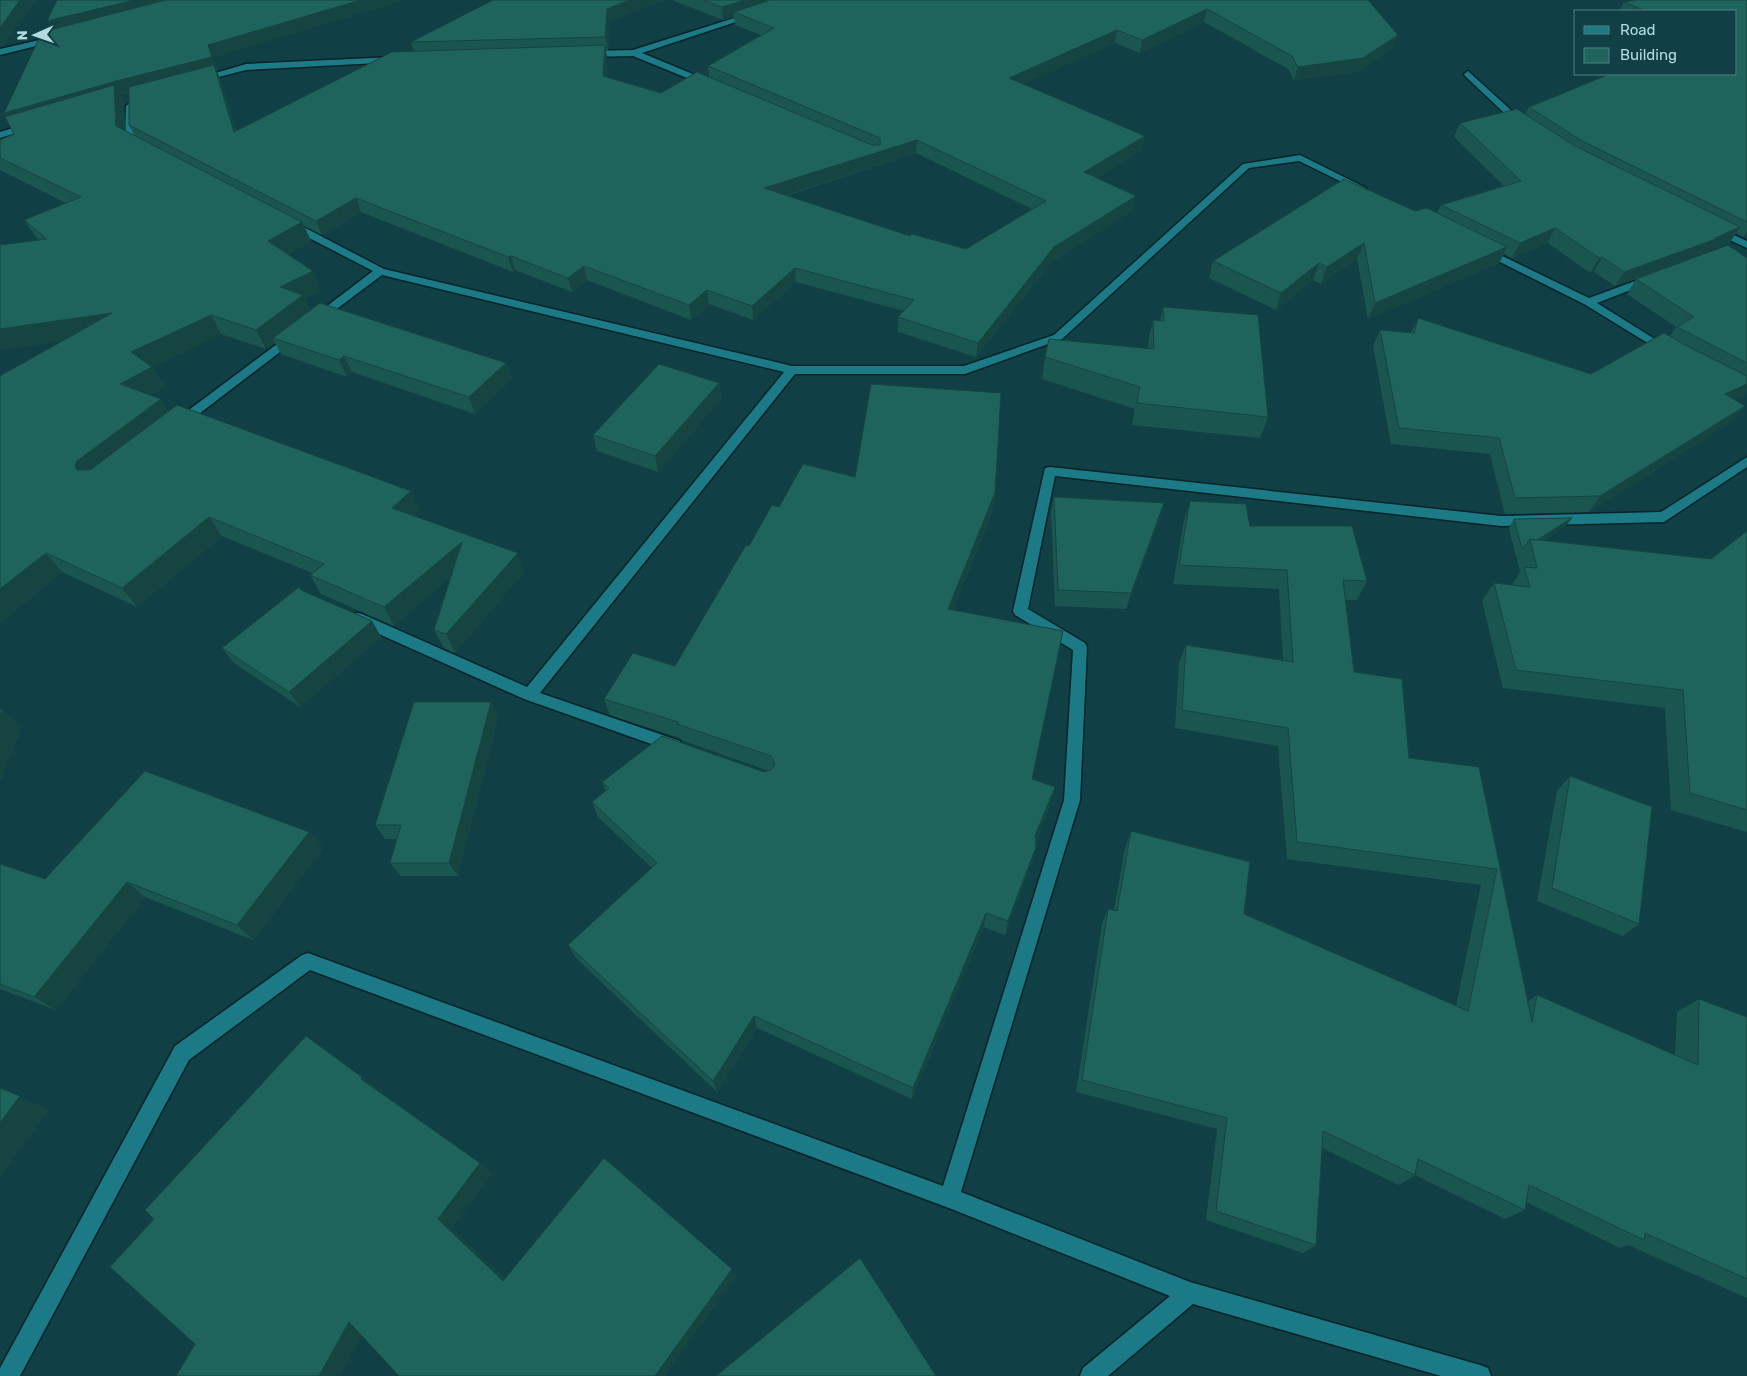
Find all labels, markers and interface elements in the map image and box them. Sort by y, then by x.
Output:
north arrow [10,10,60,60]
legend [1574,10,1737,75]
text: Road [1620,21,1656,39]
text: N [14,30,31,41]
text: Building [1620,46,1677,64]

